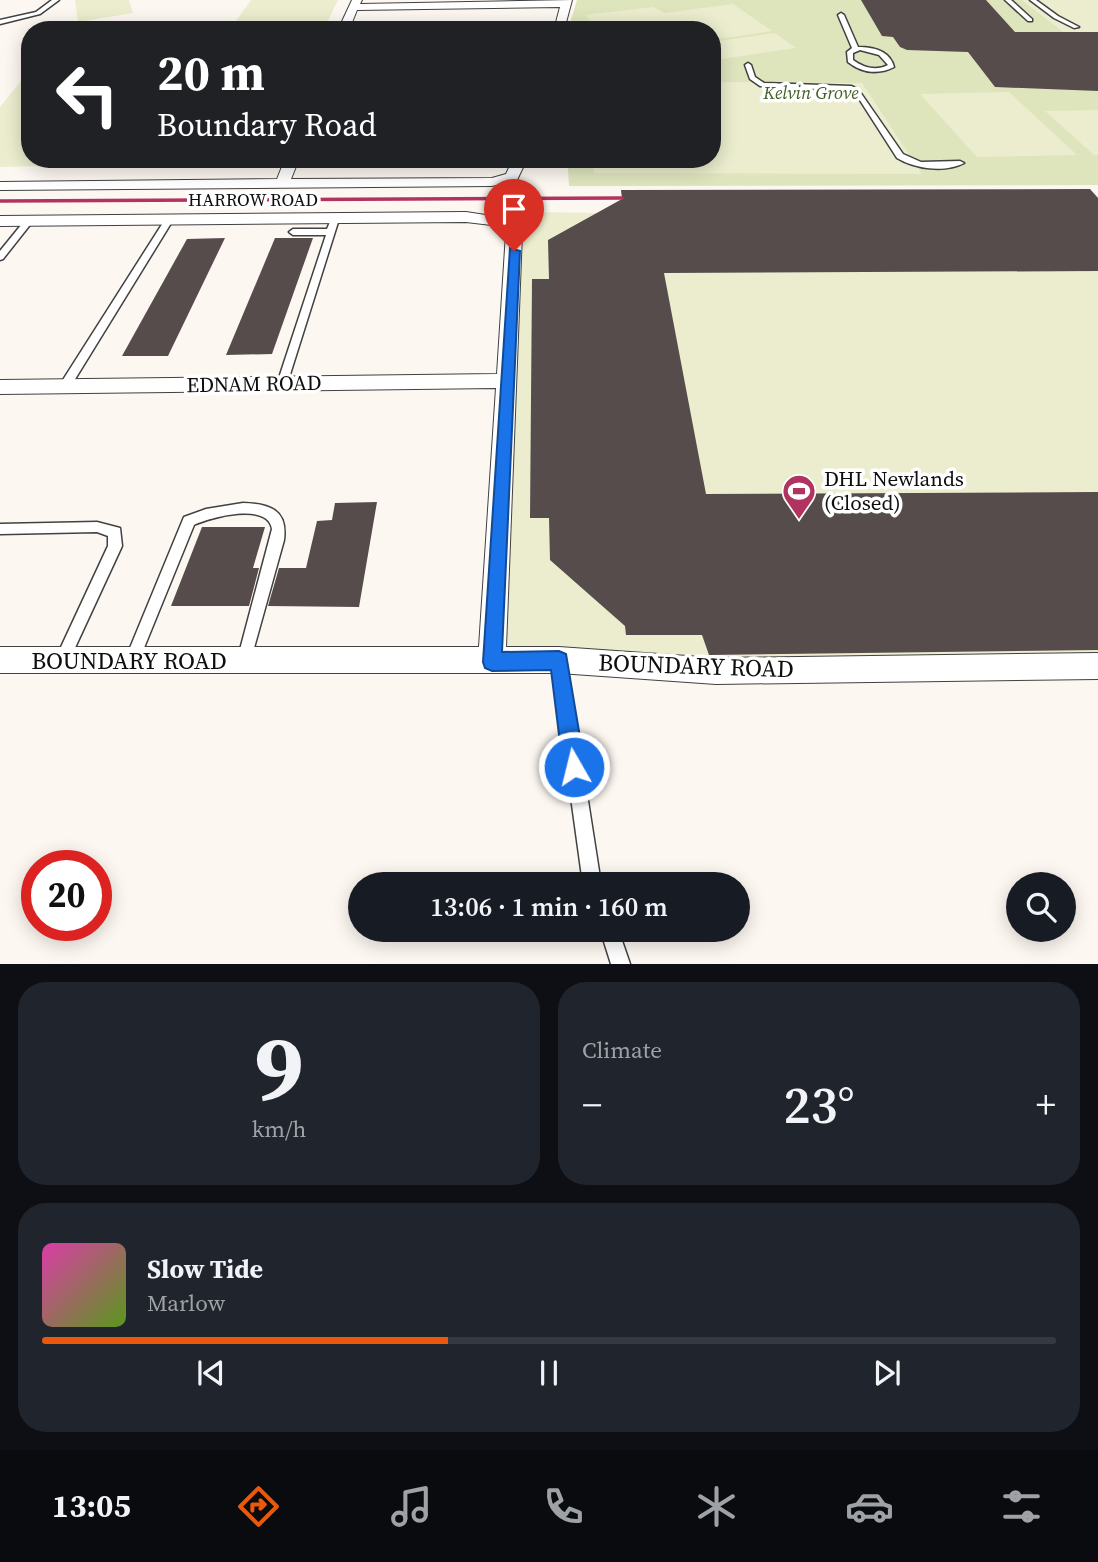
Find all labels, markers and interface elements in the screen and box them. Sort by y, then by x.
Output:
text: 20 m [157,39,265,106]
icon: left [42,49,133,140]
park label: Kelvin Grove [762,80,859,105]
text: Boundary Road [157,103,377,147]
pin [484,179,544,251]
street label: HARROW ROAD [188,187,318,212]
icon: arrive [495,190,533,228]
street label: EDNAM ROAD [186,368,322,399]
place label: DHL Newlands (Closed) [824,464,964,517]
sports icon: DHL Newlands (Closed) [780,472,818,521]
street label: BOUNDARY ROAD [31,644,227,677]
street label: BOUNDARY ROAD [598,646,794,685]
position arrow [537,730,611,804]
speed limit sign: 20 [21,850,112,941]
map controls [1006,872,1076,942]
button: search [1006,872,1076,942]
text: 13:06 · 1 min · 160 m [430,889,668,925]
text: 9 [254,1005,304,1129]
text: Climate [582,1034,662,1066]
text: 23° [783,1069,855,1140]
text: − [582,1079,602,1131]
text: + [1036,1079,1056,1131]
text: km/h [252,1113,306,1145]
text: Slow Tide [147,1251,263,1287]
text: Marlow [147,1287,225,1319]
icon: previous [192,1354,230,1392]
icon: pause [530,1354,568,1392]
icon: next [868,1354,906,1392]
icon: directions [234,1482,283,1531]
icon: music [387,1482,436,1531]
icon: phone [539,1482,588,1531]
icon: climate [692,1482,741,1531]
icon: car [845,1482,894,1531]
icon: filters [997,1482,1046,1531]
text: 13:05 [52,1484,131,1528]

